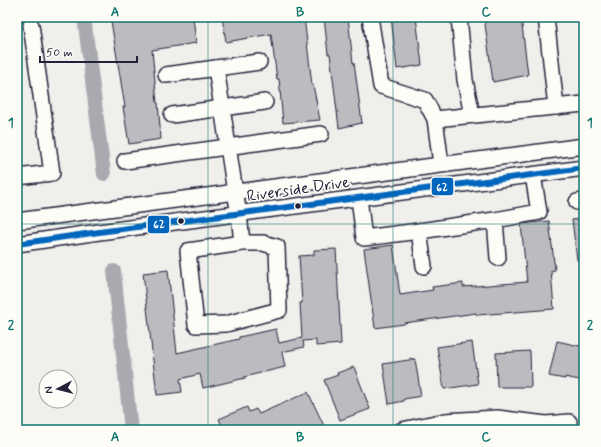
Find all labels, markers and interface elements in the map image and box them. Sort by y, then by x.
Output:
text: A [111,4,119,21]
text: B [296,4,305,21]
text: C [481,4,491,21]
scale bar [40,38,137,64]
text: 50 m [46,45,73,61]
text: 1 [8,115,14,132]
text: 1 [587,115,593,132]
street label: Riverside Drive [245,172,352,207]
line badge: 62 [431,177,454,196]
text: 62 [436,181,448,195]
unlabelled marker [293,201,303,211]
line badge: 62 [147,215,170,234]
unlabelled marker [176,216,186,226]
text: 62 [153,218,165,232]
text: 2 [8,317,15,334]
text: 2 [587,317,594,334]
north arrow [38,369,78,409]
text: N [42,386,56,395]
text: A [111,429,119,446]
text: B [296,429,305,446]
text: C [481,429,491,446]

